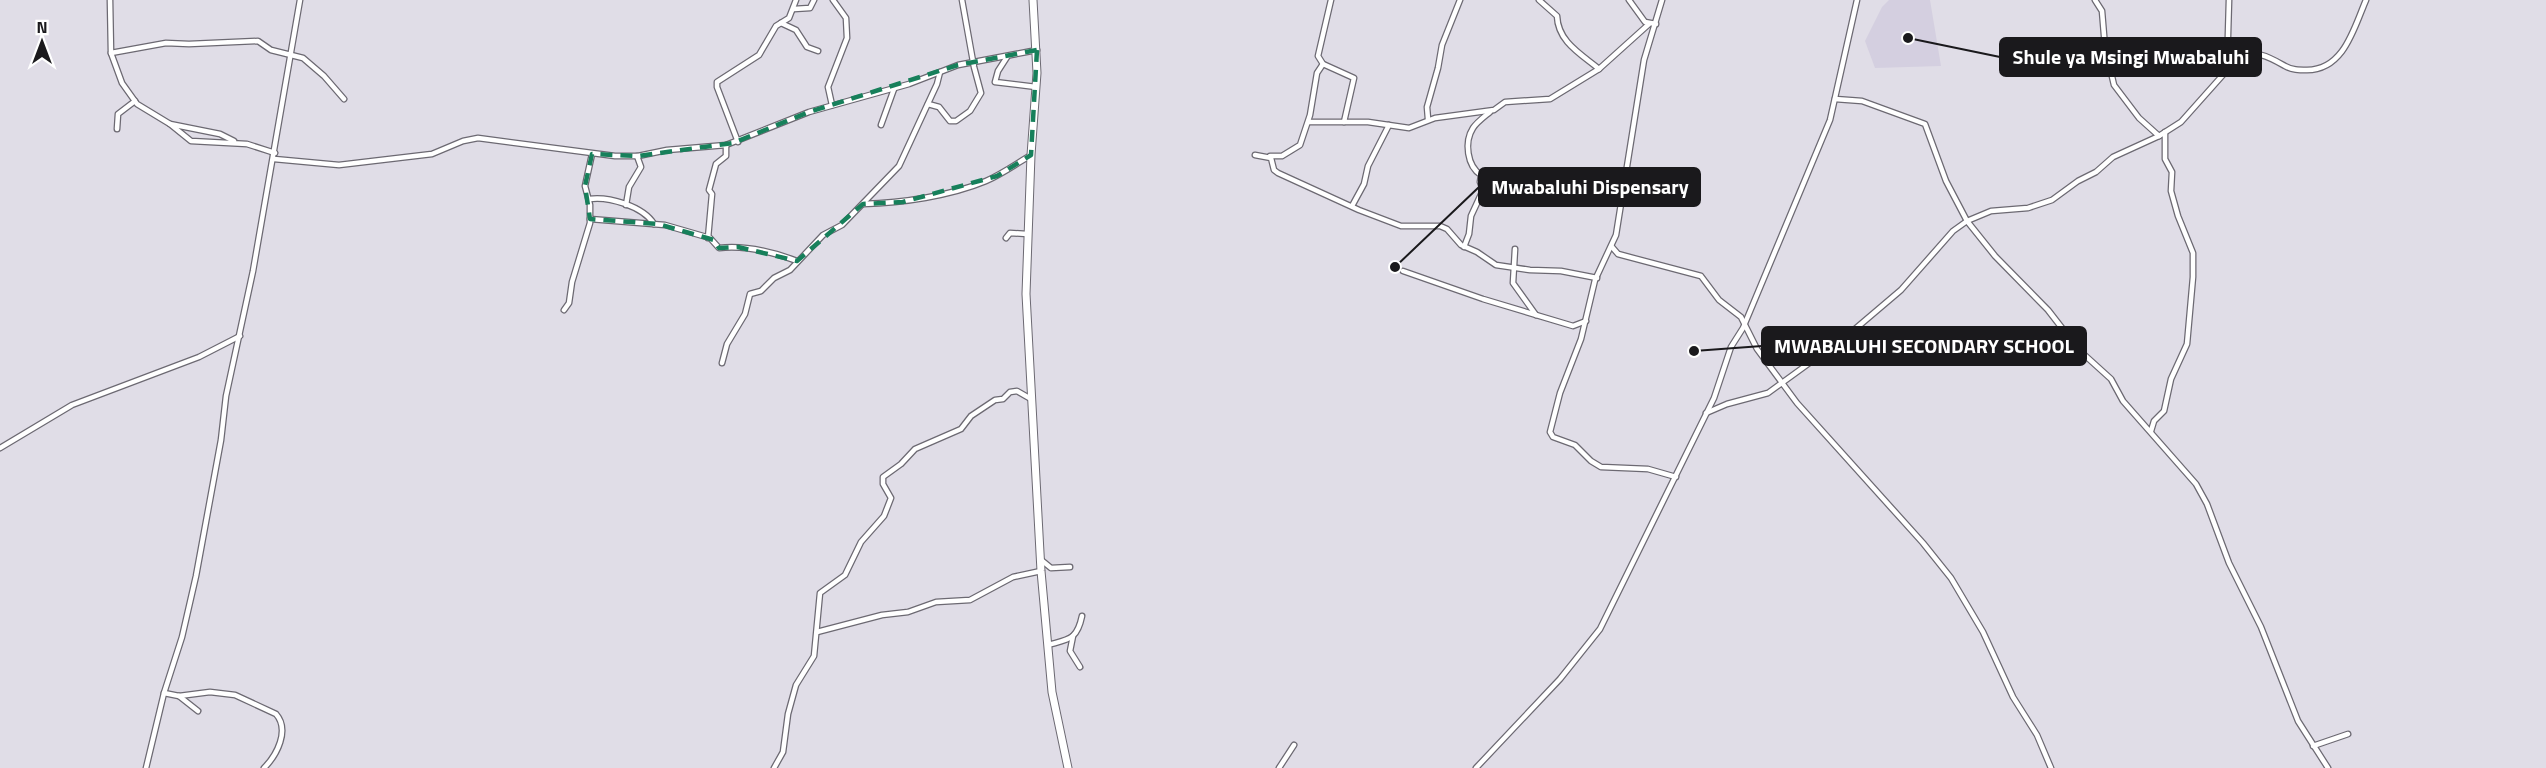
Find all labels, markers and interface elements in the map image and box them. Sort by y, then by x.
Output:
north arrow [12,12,72,72]
text: N [36,15,48,39]
callout: Shule ya Msingi Mwabaluhi [2000,38,2261,76]
text: Shule ya Msingi Mwabaluhi [2013,41,2250,72]
callout: Mwabaluhi Dispensary [1479,168,1700,206]
text: Mwabaluhi Dispensary [1491,171,1689,202]
callout: MWABALUHI SECONDARY SCHOOL [1762,327,2086,365]
text: MWABALUHI SECONDARY SCHOOL [1774,330,2075,361]

